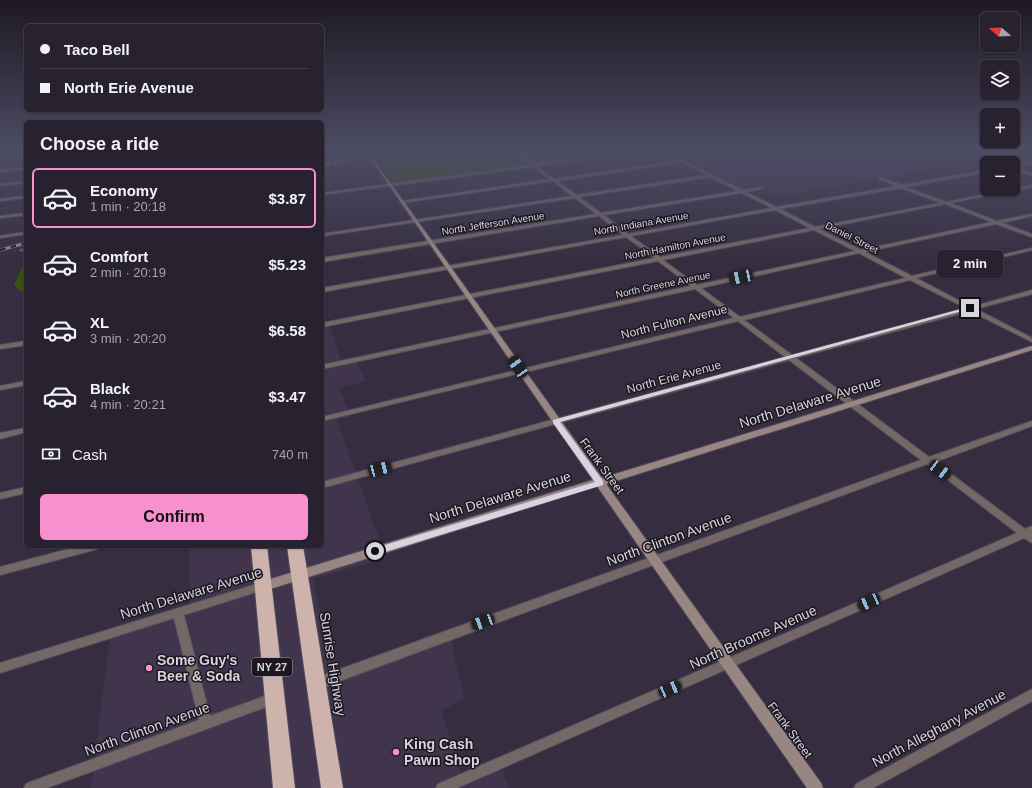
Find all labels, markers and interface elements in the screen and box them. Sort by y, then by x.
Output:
north arrow [980,12,1020,52]
map controls [980,12,1020,196]
text: Taco Bell [64,41,130,58]
button: layers [980,60,1020,100]
text: North Erie Avenue [64,79,194,96]
button: + [980,108,1020,148]
text: Choose a ride [40,134,159,154]
button: − [980,156,1020,196]
icon: car [42,180,78,216]
text: Economy [90,182,158,199]
text: $3.87 [268,190,306,207]
text: 1 min · 20:18 [90,199,166,214]
street label: North Jefferson Avenue [441,210,546,237]
street label: North Indiana Avenue [593,210,690,237]
street label: Daniel Street [824,219,880,256]
street label: North Hamilton Avenue [624,231,727,262]
icon: car [42,246,78,282]
text: Comfort [90,248,148,265]
callout: 2 min [937,250,1003,278]
text: $5.23 [268,256,306,273]
text: 2 min [953,256,987,271]
text: 2 min · 20:19 [90,265,166,280]
street label: North Greene Avenue [615,269,712,300]
car [728,269,754,285]
route end [961,299,979,317]
street label: North Fulton Avenue [619,302,729,342]
icon: car [42,312,78,348]
text: XL [90,314,109,331]
text: $6.58 [268,322,306,339]
text: 3 min · 20:20 [90,331,166,346]
car [506,354,530,380]
street label: North Erie Avenue [625,358,723,396]
street label: North Delaware Avenue [737,373,883,431]
icon: car [42,378,78,414]
text: Black [90,380,130,397]
text: $3.47 [268,388,306,405]
text: 4 min · 20:21 [90,397,166,412]
street label: Frank Street [577,435,627,497]
icon: cash [40,443,62,465]
text: Cash [72,446,107,463]
text: 740 m [272,447,308,462]
car [927,458,953,482]
car [367,460,393,478]
street label: North Delaware Avenue [427,468,573,526]
button: Confirm [40,494,308,540]
street label: North Clinton Avenue [604,509,734,569]
route start [366,542,384,560]
street label: North Delaware Avenue [118,564,264,622]
car [856,592,882,612]
street label: North Broome Avenue [687,602,819,672]
street label: Sunrise Highway [317,611,349,717]
car [470,612,496,632]
place label: Some Guy's Beer & Soda [157,652,240,684]
road number: NY 27 [252,658,292,676]
marker: Some Guy's Beer & Soda [144,663,154,673]
car [657,679,683,699]
street label: North Alleghany Avenue [869,686,1009,770]
street label: North Clinton Avenue [82,699,212,759]
street label: Frank Street [765,699,815,761]
place label: King Cash Pawn Shop [404,736,479,768]
marker: King Cash Pawn Shop [391,747,401,757]

